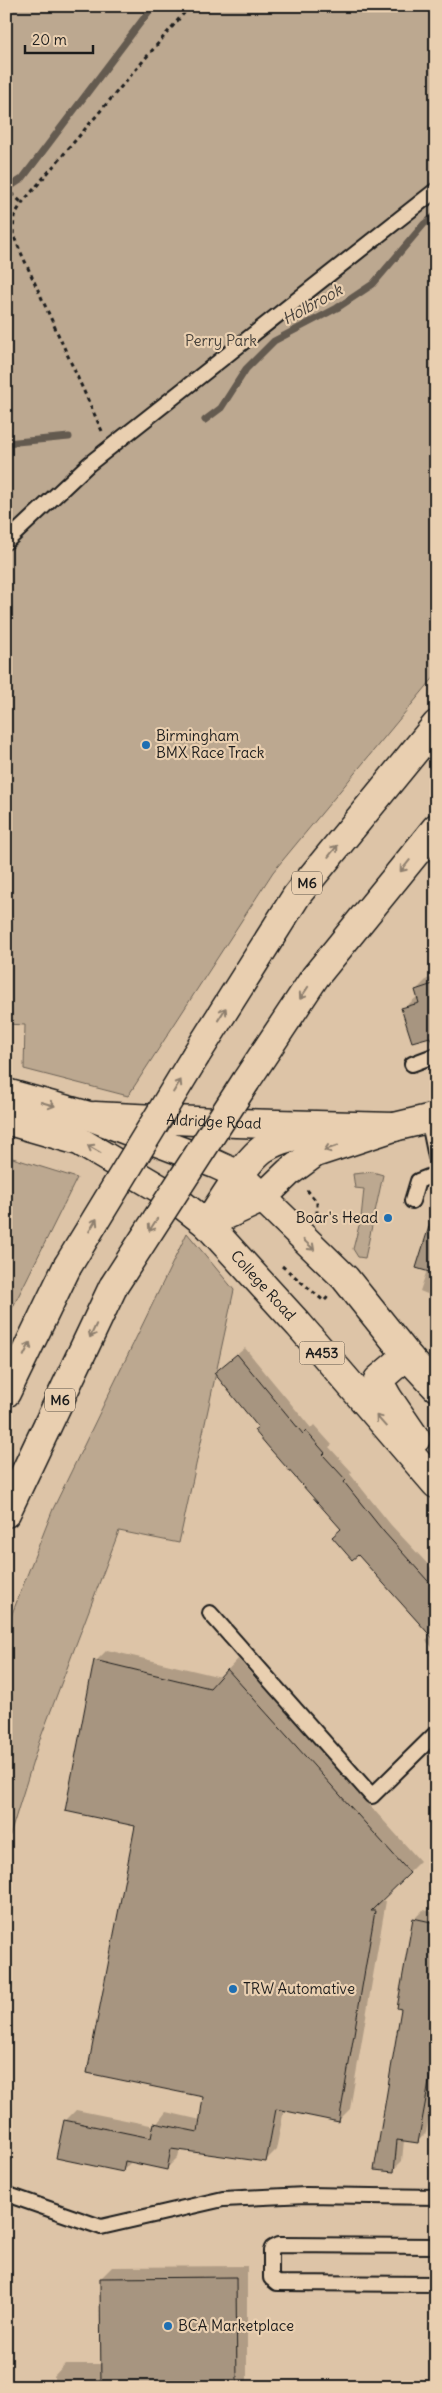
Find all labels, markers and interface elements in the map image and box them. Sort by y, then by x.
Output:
scale bar [25,22,92,54]
text: 20 m [32,30,67,49]
water label: Holbrook [279,279,347,329]
park label: Perry Park [185,331,257,350]
place label: Birmingham BMX Race Track [156,726,265,762]
marker: Birmingham BMX Race Track [140,739,152,751]
one-way arrow [328,845,339,858]
one-way arrow [399,859,410,872]
road number: M6 [292,871,322,894]
one-way arrow [298,986,309,1000]
one-way arrow [217,1007,227,1021]
one-way arrow [172,1079,182,1093]
one-way arrow [39,1100,55,1110]
street label: Aldridge Road [166,1110,262,1133]
one-way arrow [87,1144,101,1154]
one-way arrow [324,1144,339,1153]
place label: Boar's Head [296,1208,378,1227]
marker: Boar's Head [382,1212,394,1224]
one-way arrow [148,1217,158,1231]
one-way arrow [88,1218,98,1232]
one-way arrow [303,1239,316,1251]
street label: College Road [227,1246,300,1324]
one-way arrow [87,1323,97,1338]
one-way arrow [23,1342,33,1357]
road number: A453 [300,1342,344,1365]
road number: M6 [45,1388,75,1412]
one-way arrow [375,1415,386,1428]
place label: TRW Automative [243,1979,355,1998]
marker: TRW Automative [227,1983,239,1995]
place label: BCA Marketplace [178,2316,294,2335]
marker: BCA Marketplace [162,2320,174,2332]

